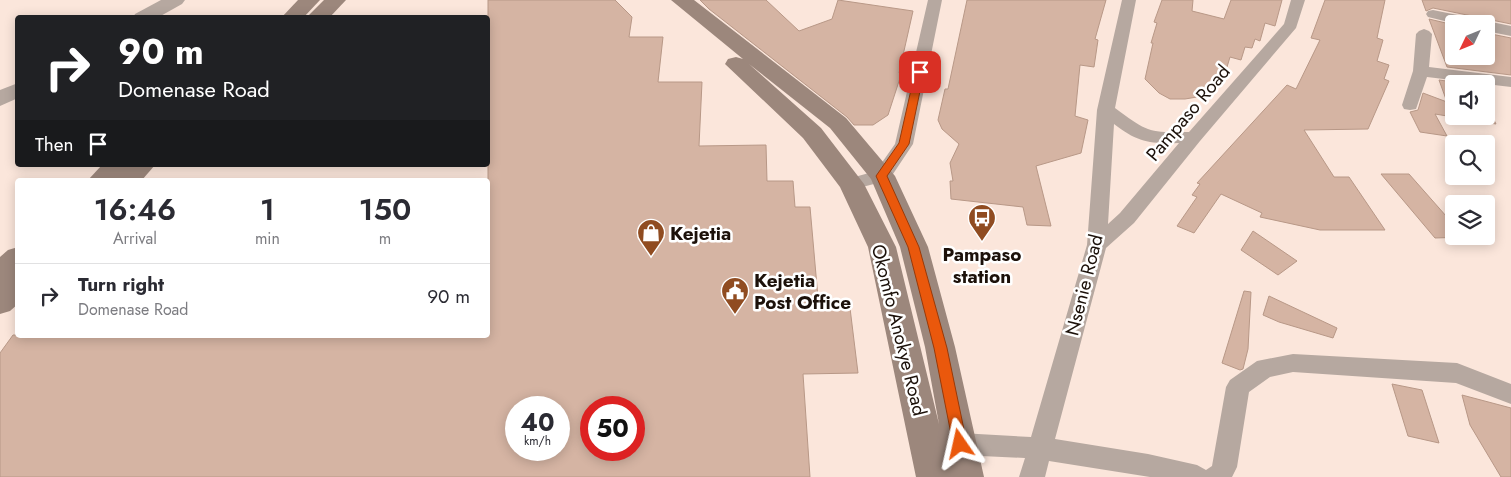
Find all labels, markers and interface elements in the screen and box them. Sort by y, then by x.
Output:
north arrow [1445,15,1495,65]
map controls [1445,15,1495,245]
text: 90 m [118,27,204,77]
icon: right [35,35,100,100]
pin [899,51,941,93]
icon: arrive [906,58,934,86]
street label: Pampaso Road [1140,59,1236,167]
text: Domenase Road [118,73,270,105]
button: sound [1445,75,1495,125]
icon: arrive [84,130,112,158]
text: Then [35,131,74,158]
button: search [1445,135,1495,185]
text: 16:46 [94,188,176,231]
text: 1 [260,188,275,231]
text: 150 [359,188,411,231]
button: layers [1445,195,1495,245]
bus stop icon: Pampaso station [967,203,997,242]
shop icon: Kejetia [636,218,666,257]
place label: Kejetia [670,220,731,247]
text: Arrival [113,227,157,250]
text: min [255,227,280,250]
text: m [379,227,391,250]
street label: Nsenie Road [1058,231,1110,339]
street label: Okomfo Anokye Road [865,241,933,419]
place label: Pampaso station [943,241,1021,290]
place label: Kejetia Post Office [754,267,851,316]
text: Turn right [78,271,164,298]
public building icon: Kejetia Post Office [720,276,750,315]
icon: right [35,282,63,310]
text: 90 m [427,283,470,310]
text: Domenase Road [78,298,188,321]
speed limit sign: 50 [580,396,645,461]
text: 40 [520,404,555,440]
position arrow [933,417,985,469]
text: km/h [524,432,551,450]

